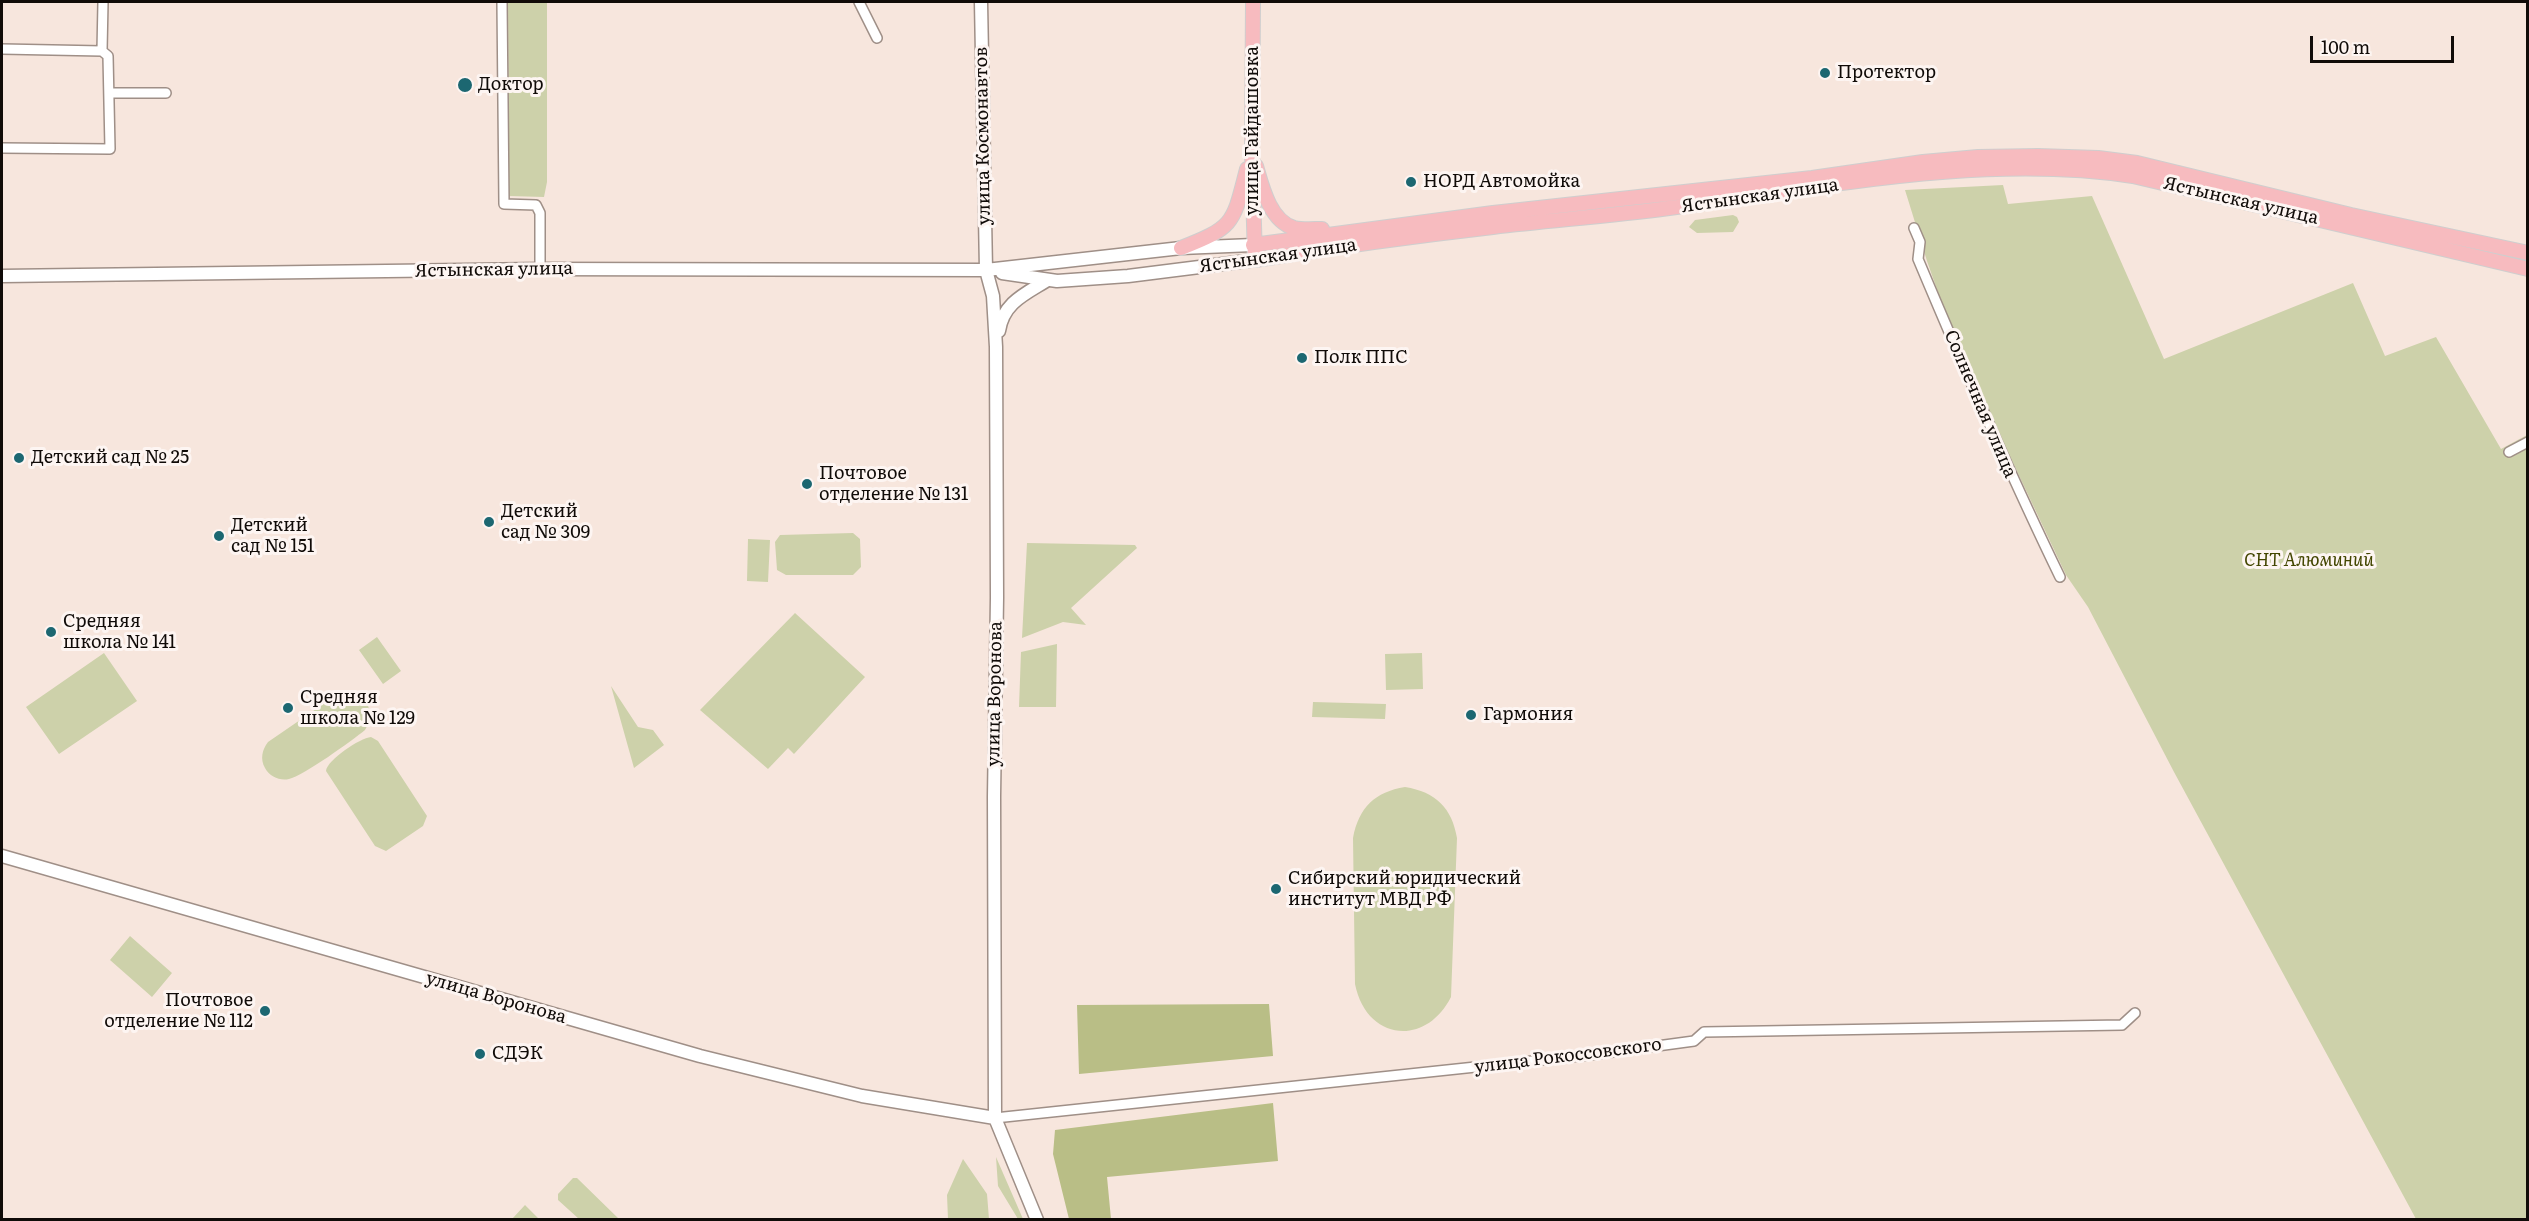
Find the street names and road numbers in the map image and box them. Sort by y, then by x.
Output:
street label: улица Гайдашовка [1242,46,1264,216]
street label: улица Космонавтов [971,47,995,225]
street label: Ястынская улица [2161,173,2321,229]
street label: Ястынская улица [1680,174,1840,218]
street label: Ястынская улица [1198,234,1358,278]
street label: Ястынская улица [415,258,573,282]
street label: Солнечная улица [1939,327,2021,481]
street label: улица Воронова [983,621,1007,767]
street label: улица Воронова [423,968,569,1028]
street label: улица Рокоссовского [1473,1034,1663,1078]

